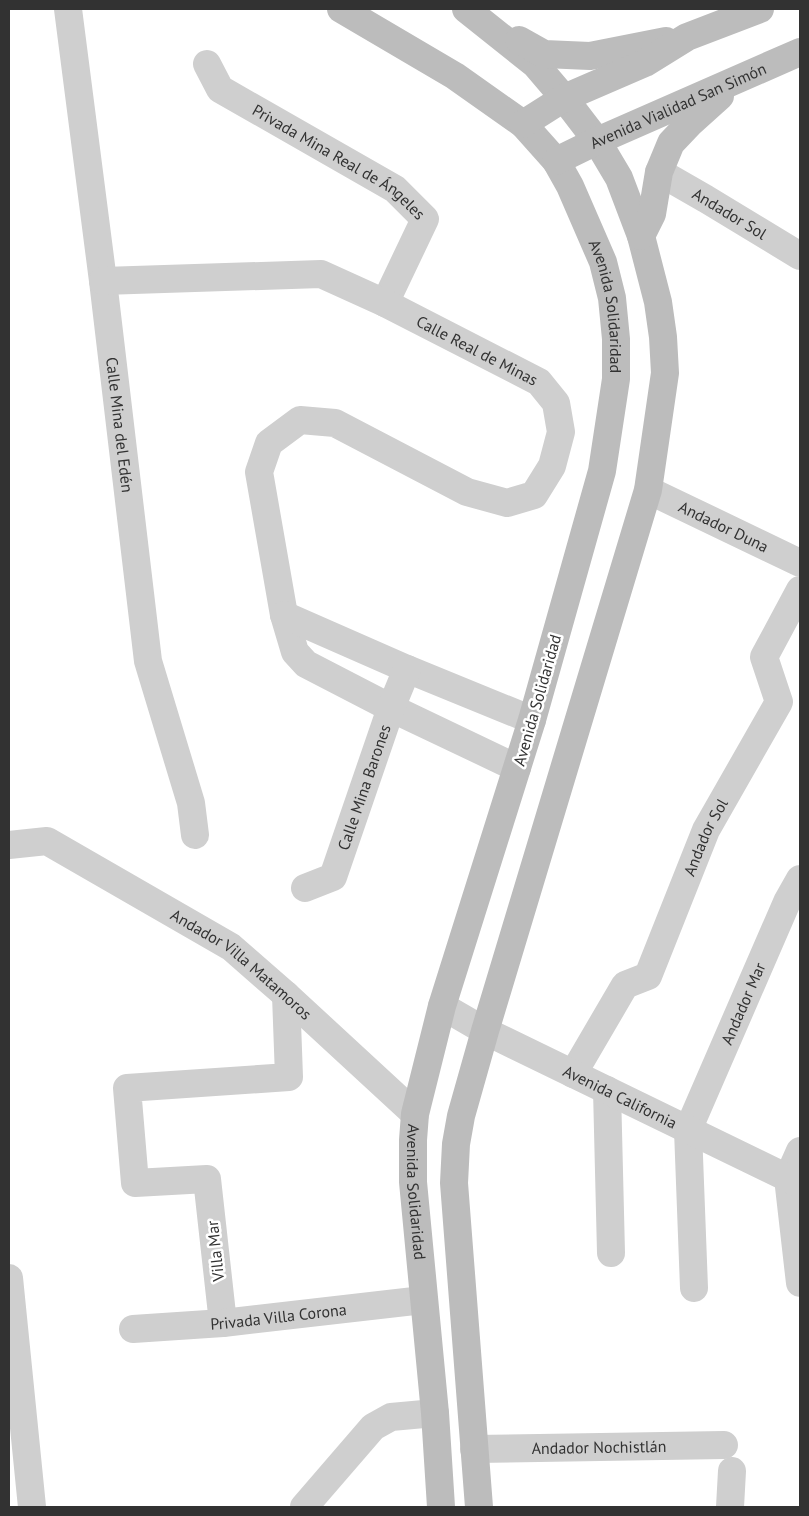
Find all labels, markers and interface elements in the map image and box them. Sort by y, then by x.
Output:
street label: Avenida Vialidad San Simón [587,58,769,153]
street label: Privada Mina Real de Ángeles [249,100,430,224]
street label: Andador Sol [689,183,771,244]
street label: Avenida Solidaridad [584,236,626,373]
street label: Calle Real de Minas [413,311,542,390]
street label: Calle Mina del Edén [102,356,138,494]
street label: Andador Duna [675,496,772,556]
street label: Avenida Solidaridad [509,632,565,768]
street label: Calle Mina Barones [333,722,395,853]
street label: Andador Sol [679,795,732,879]
street label: Andador Villa Matamoros [167,905,316,1024]
street label: Andador Mar [716,959,770,1048]
street label: Avenida California [560,1061,680,1133]
street label: Avenida Solidaridad [403,1124,430,1261]
street label: Villa Mar [202,1219,228,1283]
street label: Privada Villa Corona [210,1299,348,1334]
street label: Andador Nochistlán [531,1436,667,1458]

